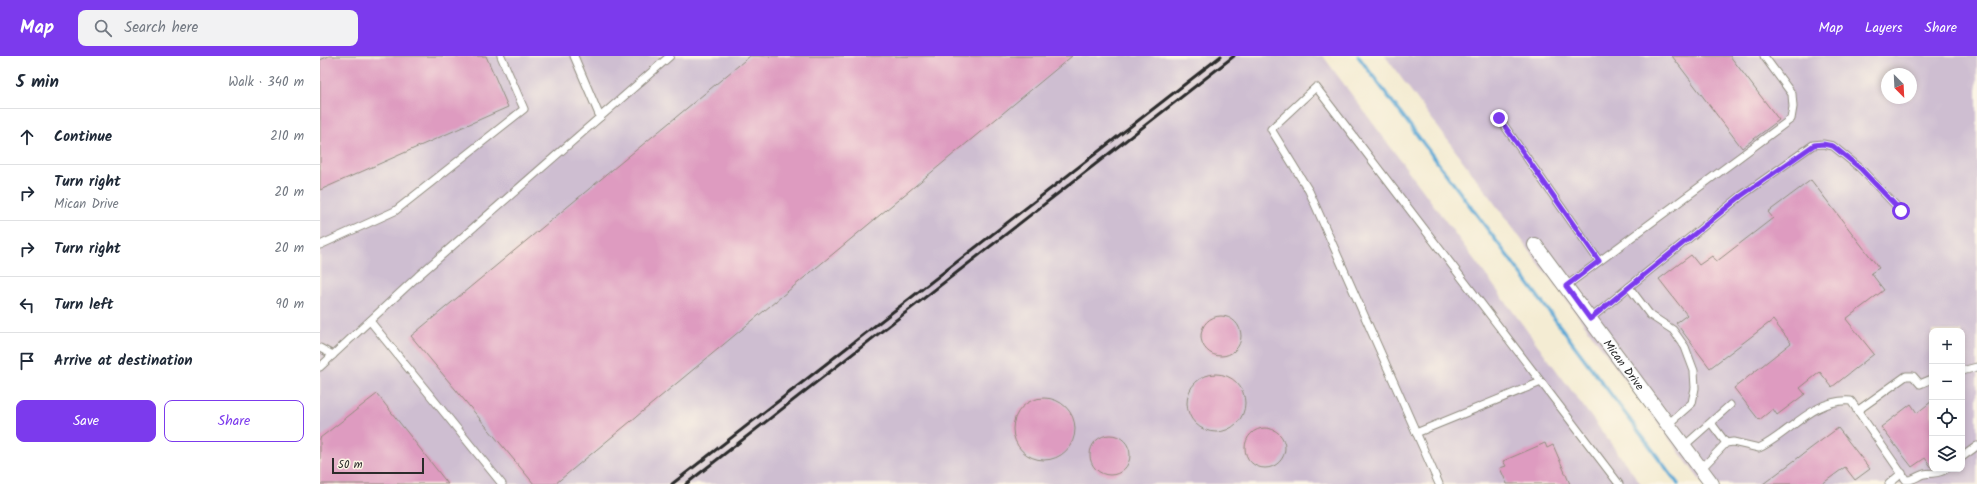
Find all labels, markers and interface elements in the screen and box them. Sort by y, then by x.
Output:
search box [78,10,358,46]
text: Map [20,13,54,43]
text: Search here [124,16,198,40]
icon: search [92,17,114,39]
text: Map [1819,17,1843,39]
text: Layers [1865,17,1903,39]
text: Share [1925,17,1957,39]
north arrow [1881,68,1917,104]
text: 5 min [16,69,59,96]
text: Walk · 340 m [228,72,304,93]
route end [1490,109,1508,127]
text: Continue [54,125,112,149]
icon: ahead [16,126,38,148]
text: 210 m [270,126,304,147]
text: Turn right [54,170,121,194]
icon: right [16,182,38,204]
text: 20 m [274,182,304,203]
text: Mican Drive [54,194,119,215]
route start [1892,202,1910,220]
text: Turn right [54,237,121,261]
icon: right [16,238,38,260]
text: 20 m [274,238,304,259]
text: Turn left [54,293,114,317]
icon: left [16,294,38,316]
text: 90 m [276,294,304,315]
map controls [1929,328,1965,472]
button: + [1929,328,1965,364]
street label: Mican Drive [1598,335,1649,395]
text: Arrive at destination [54,349,193,373]
icon: arrive [16,350,38,372]
button: − [1929,364,1965,400]
button: Save [16,400,156,442]
button: Share [164,400,304,442]
button: locate [1929,400,1965,436]
button: layers [1929,436,1965,472]
scale bar [332,456,424,475]
text: 50 m [338,456,363,474]

